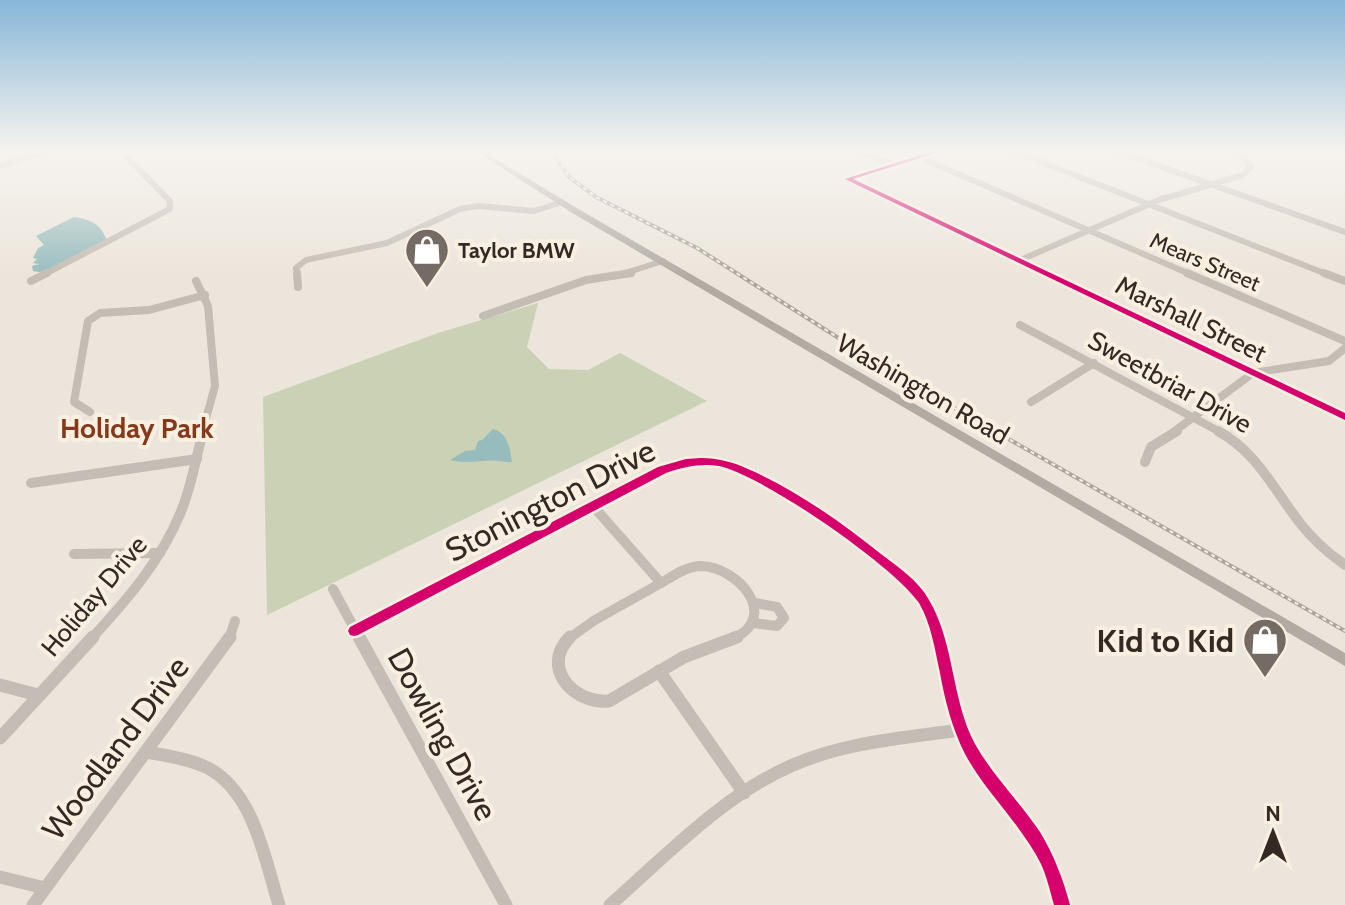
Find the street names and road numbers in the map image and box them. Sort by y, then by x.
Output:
street label: Mears Street [1146,227,1265,298]
street label: Marshall Street [1110,269,1272,369]
street label: Sweetbriar Drive [1083,324,1257,440]
street label: Washington Road [831,327,1015,451]
street label: Stonington Drive [439,430,661,570]
street label: Holiday Drive [34,529,154,663]
street label: Dowling Drive [380,641,506,827]
street label: Woodland Drive [33,649,197,847]

